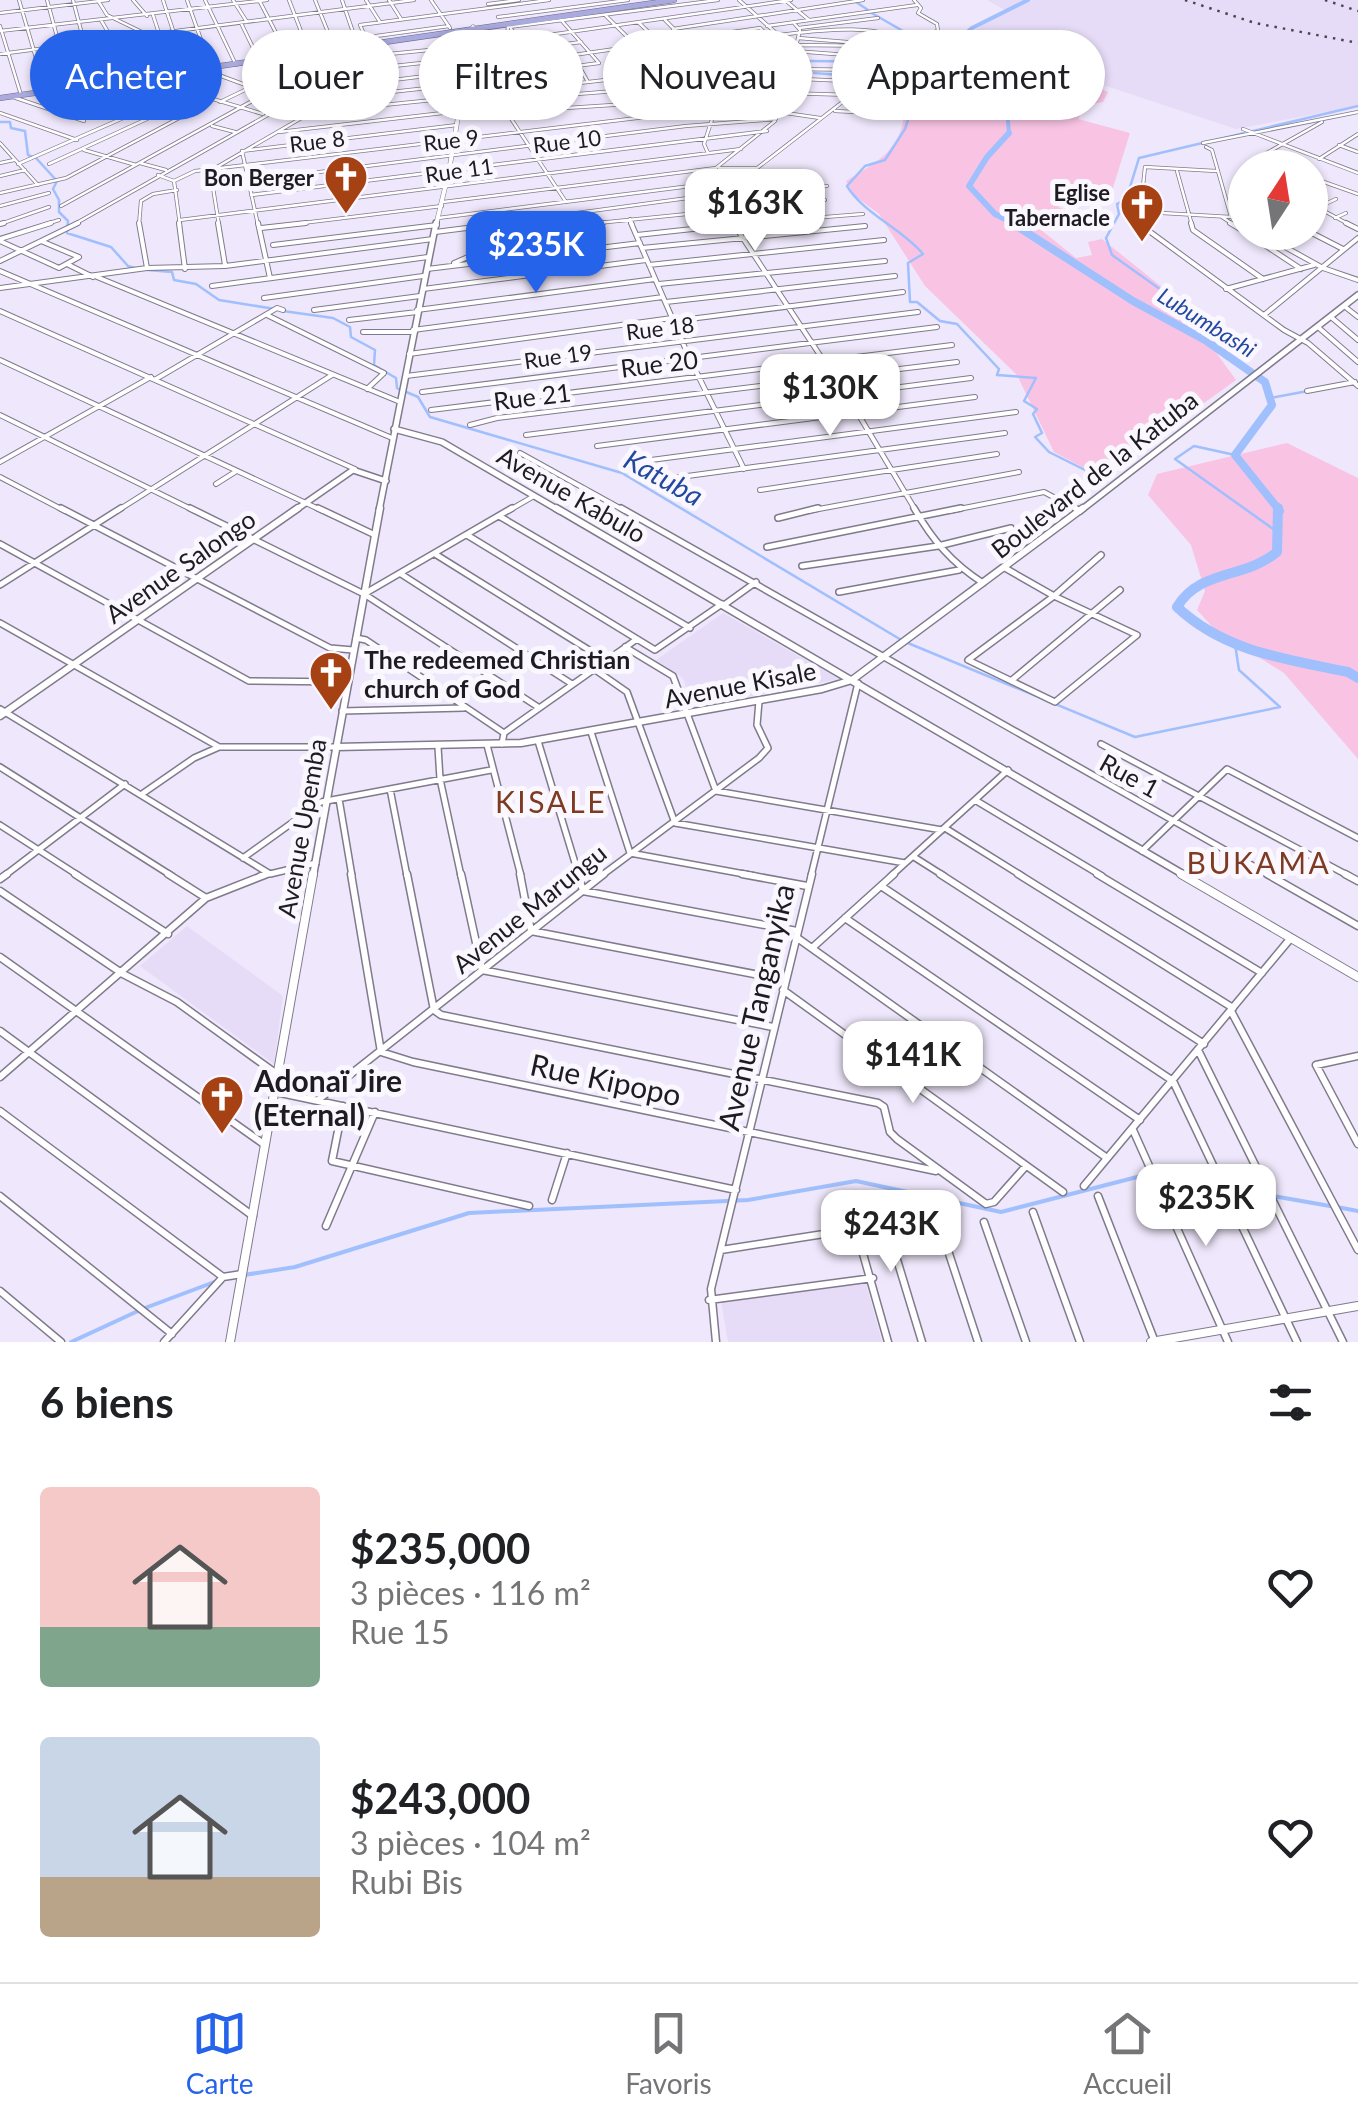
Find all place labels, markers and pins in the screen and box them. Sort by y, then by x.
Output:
church icon: Bon Berger [323,154,369,215]
place label: Bon Berger [204,164,315,191]
pin: $163K [685,169,825,254]
place label: Eglise Tabernacle [1004,179,1110,231]
church icon: Eglise Tabernacle [1119,182,1165,243]
pin: $235K [466,211,606,296]
pin: $130K [760,354,900,439]
place label: The redeemed Christian church of God [364,644,630,703]
church icon: The redeemed Christian church of God [308,650,354,711]
pin: $141K [843,1021,983,1106]
place label: Adonaï Jire (Eternal) [253,1062,402,1132]
church icon: Adonaï Jire (Eternal) [199,1074,245,1135]
pin: $235K [1136,1164,1276,1249]
pin: $243K [821,1190,961,1275]

